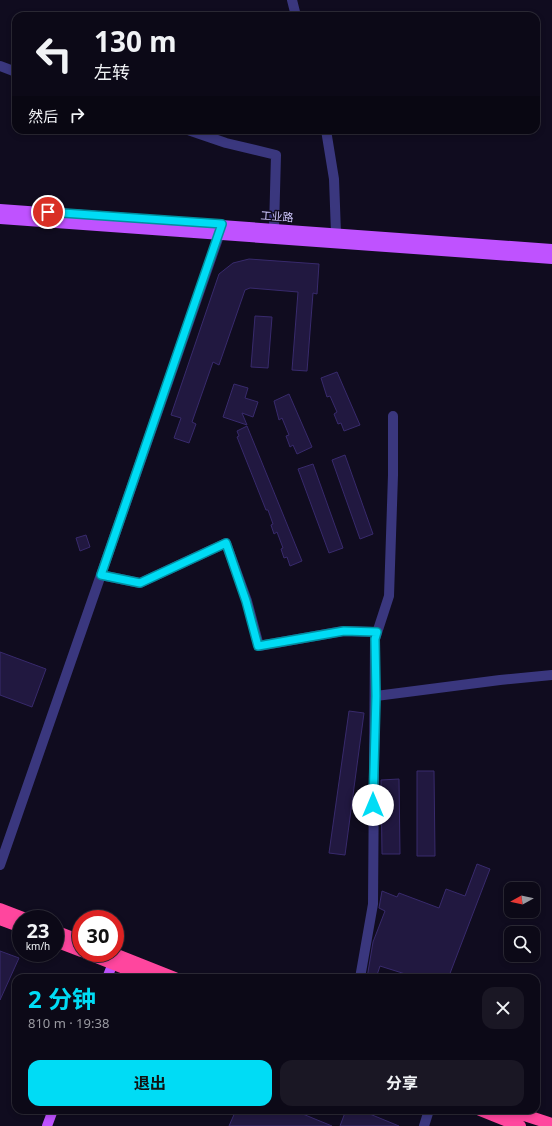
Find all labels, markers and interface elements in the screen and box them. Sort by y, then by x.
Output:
text: 130 m [94,22,177,60]
icon: left [28,28,80,80]
text: 左转 [94,60,130,84]
icon: right [66,104,88,126]
text: 然后 [28,106,58,126]
pin [31,195,65,229]
icon: arrive [37,201,59,223]
street label: 工业路 [260,207,294,225]
position arrow [352,784,394,826]
north arrow [504,882,540,918]
map controls [504,882,540,962]
speed limit sign: 30 [72,910,124,962]
text: 23 [27,917,49,944]
button: search [504,926,540,962]
text: km/h [26,939,50,953]
text: 2 分钟 [28,982,96,1015]
button: close [482,987,524,1029]
text: 810 m · 19:38 [28,1014,109,1032]
button: 退出 [28,1060,272,1106]
button: 分享 [280,1060,524,1106]

